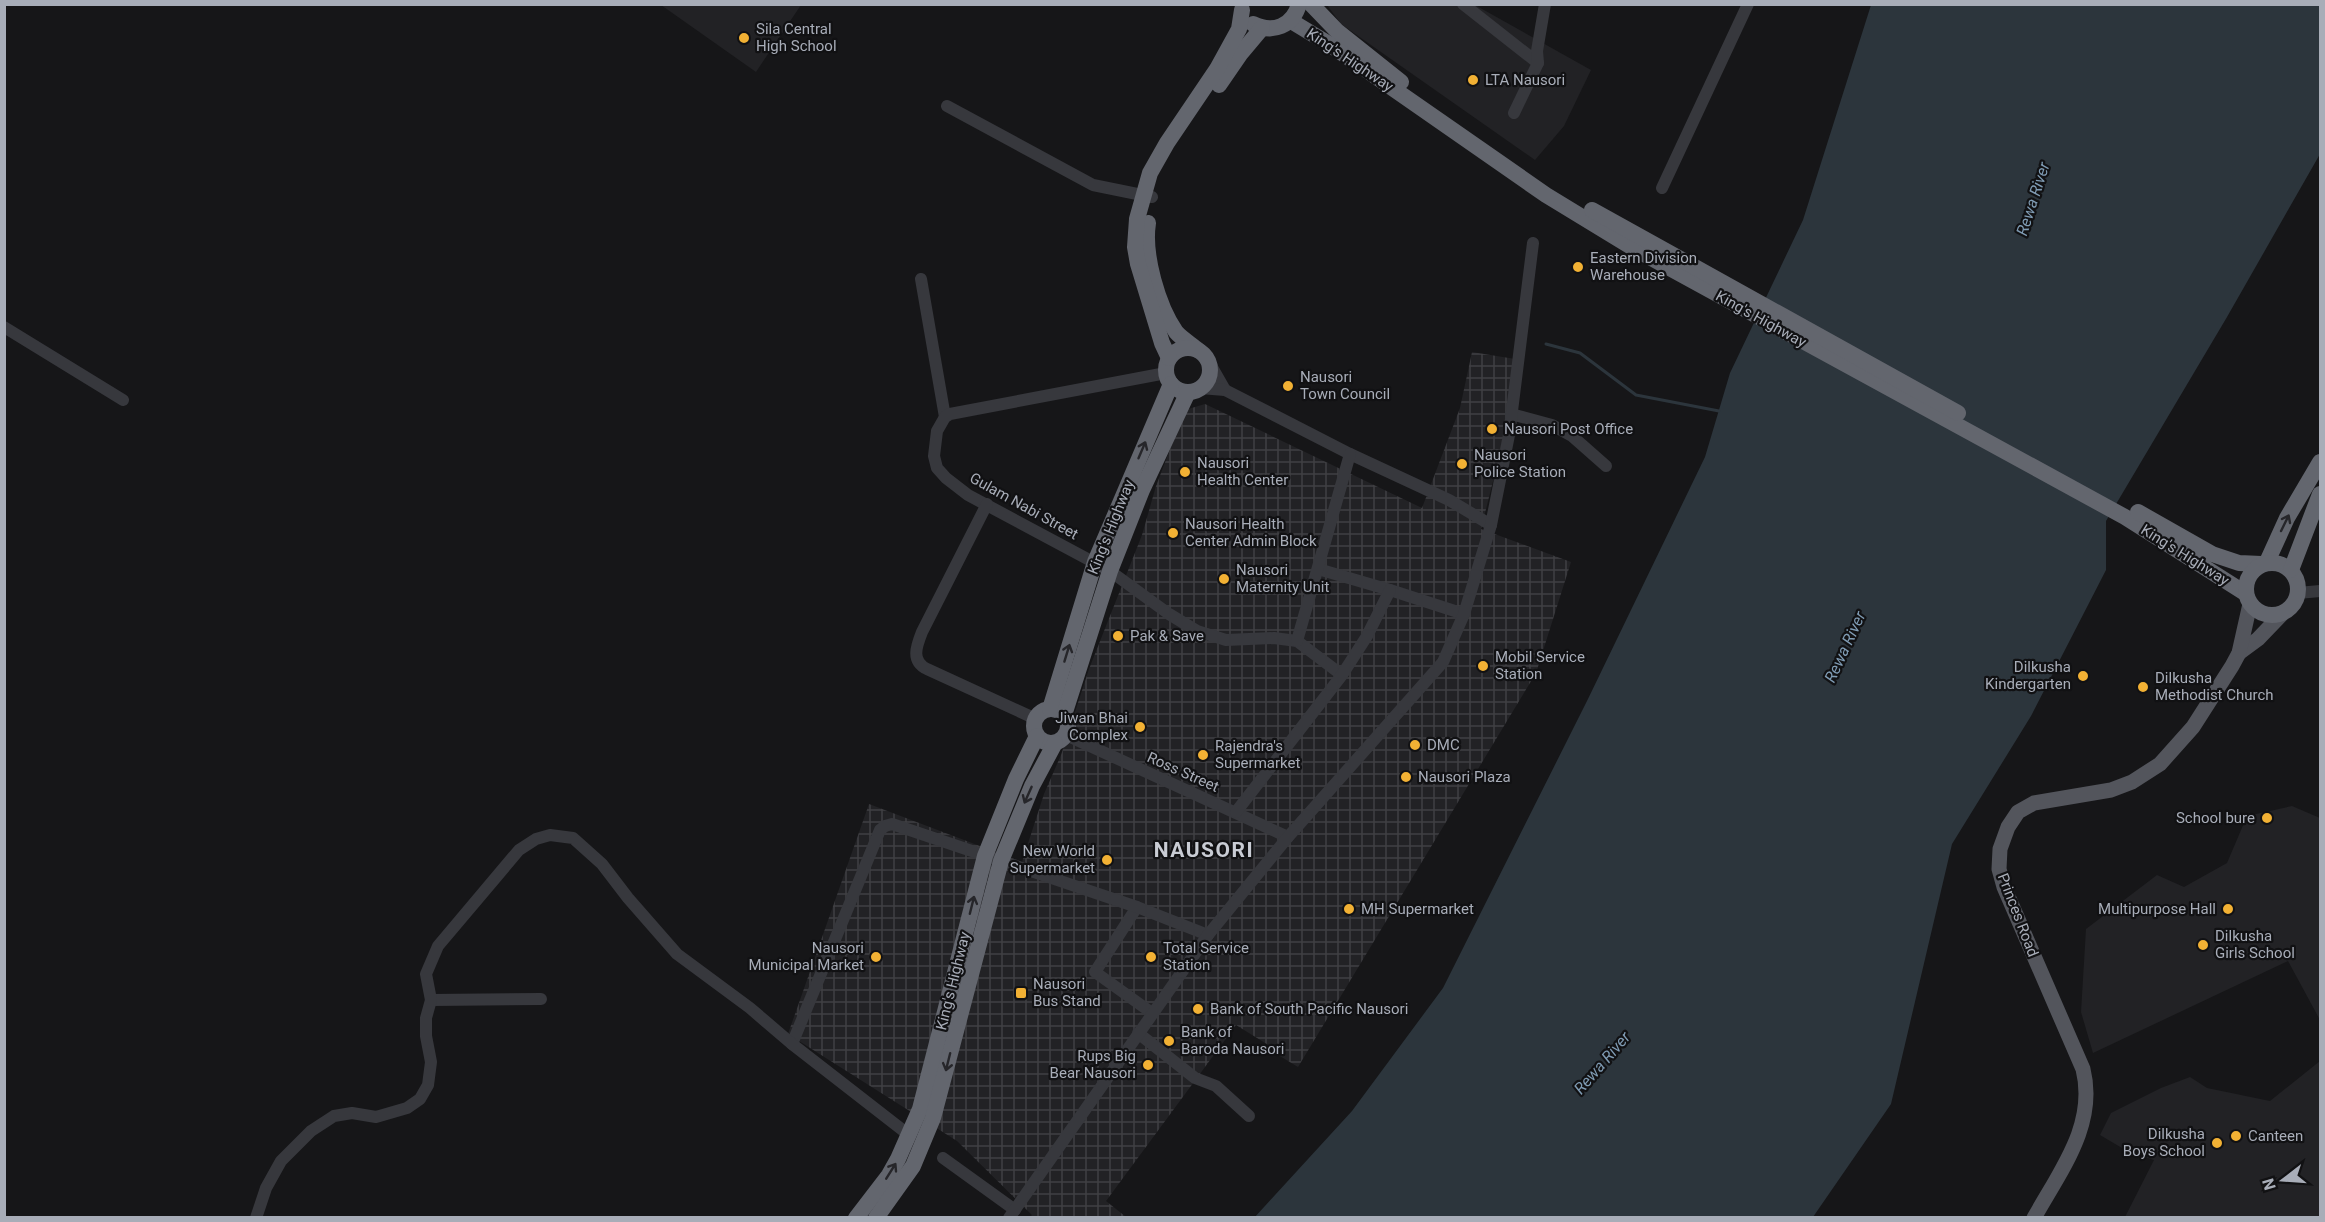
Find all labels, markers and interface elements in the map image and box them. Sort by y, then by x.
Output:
place label: Sila Central High School [756,20,837,55]
street label: King's Highway [1303,24,1397,96]
marker: Sila Central High School [737,31,751,45]
place label: LTA Nausori [1485,71,1565,89]
marker: LTA Nausori [1466,73,1480,87]
water label: Rewa River [2012,159,2054,238]
place label: Eastern Division Warehouse [1590,249,1697,284]
marker: Eastern Division Warehouse [1571,260,1585,274]
street label: King's Highway [1713,287,1809,351]
place label: Nausori Town Council [1300,368,1390,403]
marker: Nausori Town Council [1281,379,1295,393]
place label: Nausori Post Office [1504,420,1633,438]
marker: Nausori Post Office [1485,422,1499,436]
one-way arrow [1137,442,1148,460]
place label: Nausori Police Station [1474,446,1566,481]
place label: Nausori Health Center [1197,454,1288,489]
marker: Nausori Police Station [1455,457,1469,471]
marker: Nausori Health Center [1178,465,1192,479]
street label: Gulam Nabi Street [967,469,1082,543]
street label: King's Highway [1084,477,1138,577]
place label: Nausori Health Center Admin Block [1185,515,1317,550]
one-way arrow [2279,515,2291,533]
street label: King's Highway [2138,521,2232,589]
marker: Nausori Health Center Admin Block [1166,526,1180,540]
place label: Nausori Maternity Unit [1236,561,1330,596]
marker: Nausori Maternity Unit [1217,572,1231,586]
water label: Rewa River [1820,608,1870,685]
place label: Pak & Save [1130,627,1204,645]
marker: Pak & Save [1111,629,1125,643]
one-way arrow [1062,644,1073,663]
place label: Mobil Service Station [1495,648,1585,683]
place label: Dilkusha Kindergarten [1985,658,2071,693]
marker: Mobil Service Station [1476,659,1490,673]
marker: Dilkusha Kindergarten [2076,669,2090,683]
place label: Dilkusha Methodist Church [2155,669,2274,704]
marker: Dilkusha Methodist Church [2136,680,2150,694]
place label: Jiwan Bhai Complex [1055,709,1129,744]
marker: Jiwan Bhai Complex [1133,720,1147,734]
place label: DMC [1427,736,1460,754]
place label: Rajendra's Supermarket [1215,737,1300,772]
marker: DMC [1408,738,1422,752]
street label: Ross Street [1144,748,1222,796]
marker: Rajendra's Supermarket [1196,748,1210,762]
place label: Nausori Plaza [1418,768,1511,786]
marker: Nausori Plaza [1399,770,1413,784]
one-way arrow [1022,785,1034,803]
place label: School bure [2176,809,2255,827]
marker: School bure [2260,811,2274,825]
district label: NAUSORI [1154,838,1254,862]
place label: New World Supermarket [1010,842,1095,877]
marker: New World Supermarket [1100,853,1114,867]
street label: Princes Road [1994,871,2042,959]
one-way arrow [967,896,978,915]
place label: MH Supermarket [1361,900,1474,918]
place label: Multipurpose Hall [2098,900,2216,918]
marker: MH Supermarket [1342,902,1356,916]
marker: Multipurpose Hall [2221,902,2235,916]
place label: Dilkusha Girls School [2215,927,2295,962]
street label: King's Highway [932,930,974,1032]
marker: Dilkusha Girls School [2196,938,2210,952]
place label: Nausori Municipal Market [749,939,864,974]
place label: Total Service Station [1163,939,1249,974]
marker: Nausori Municipal Market [869,950,883,964]
marker: Total Service Station [1144,950,1158,964]
place label: Nausori Bus Stand [1033,975,1101,1010]
marker: Nausori Bus Stand [1014,986,1028,1000]
place label: Bank of South Pacific Nausori [1210,1000,1408,1018]
marker: Bank of South Pacific Nausori [1191,1002,1205,1016]
place label: Bank of Baroda Nausori [1181,1023,1285,1058]
water label: Rewa River [1570,1028,1635,1098]
marker: Bank of Baroda Nausori [1162,1034,1176,1048]
place label: Rups Big Bear Nausori [1050,1047,1136,1082]
one-way arrow [941,1052,953,1071]
marker: Rups Big Bear Nausori [1141,1058,1155,1072]
place label: Dilkusha Boys School [2123,1125,2205,1160]
place label: Canteen [2248,1127,2303,1145]
marker: Canteen [2229,1129,2243,1143]
marker: Dilkusha Boys School [2210,1136,2224,1150]
north arrow [2253,1150,2313,1210]
one-way arrow [885,1163,897,1180]
text: N [2258,1176,2280,1192]

